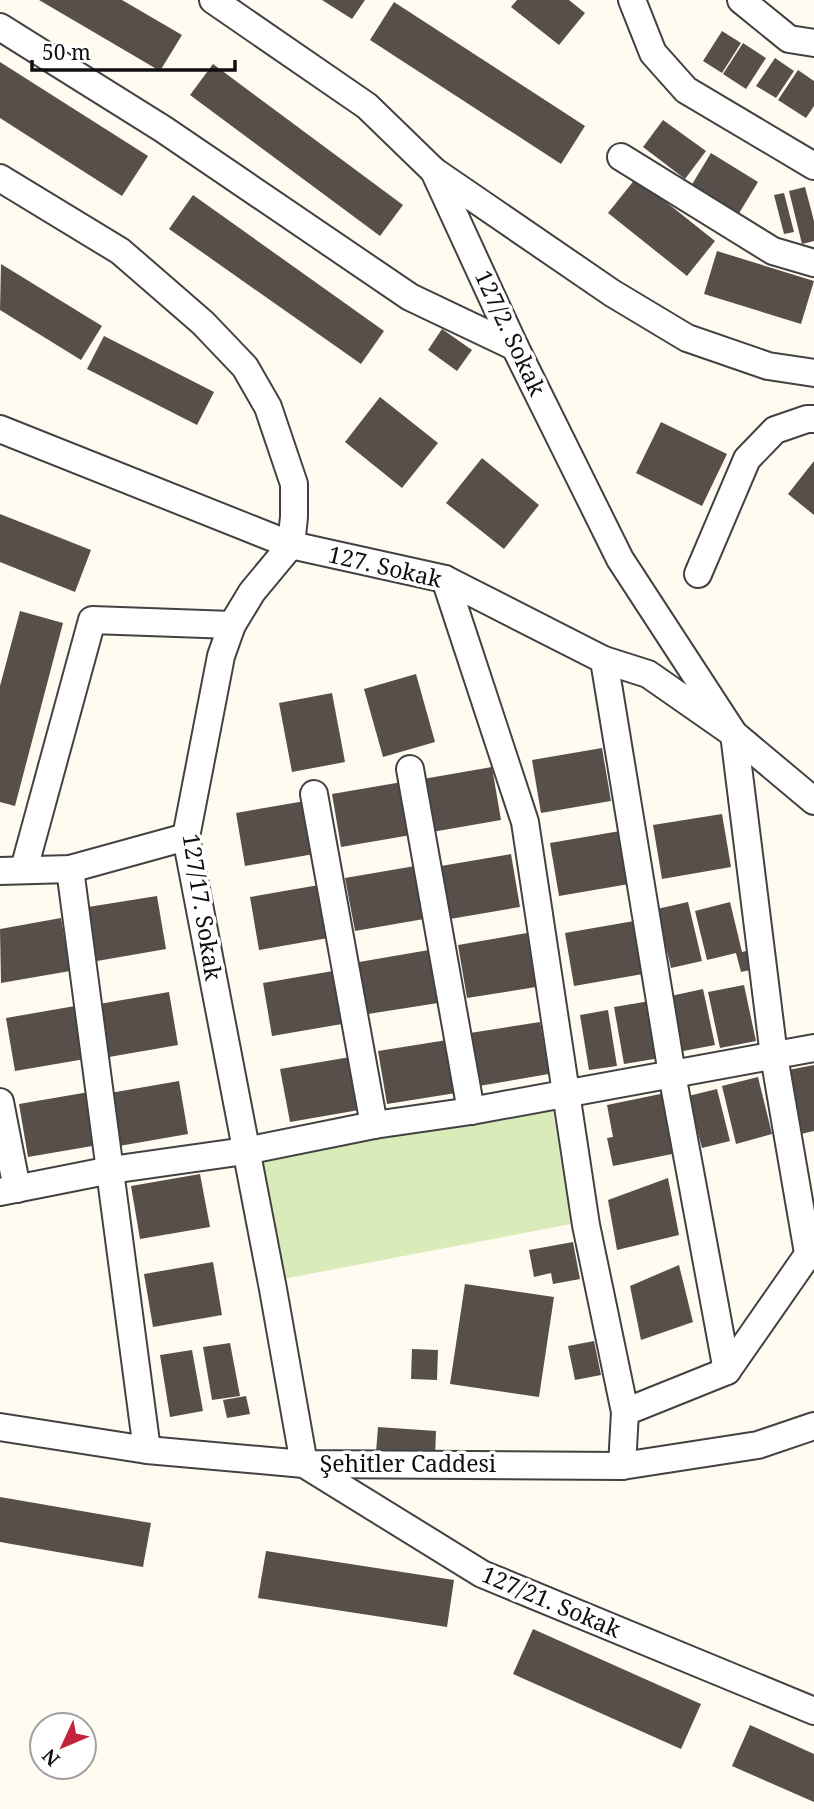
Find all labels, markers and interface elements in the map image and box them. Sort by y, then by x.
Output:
scale bar [32,28,234,72]
text: 50 m [42,38,91,66]
street label: 127/2. Sokak [468,264,554,401]
street label: 127. Sokak [325,537,446,595]
street label: 127/17. Sokak [176,831,230,983]
street label: Şehitler Caddesi [320,1447,497,1479]
street label: 127/21. Sokak [477,1557,626,1645]
north arrow [28,1711,98,1781]
text: N [36,1743,65,1772]

